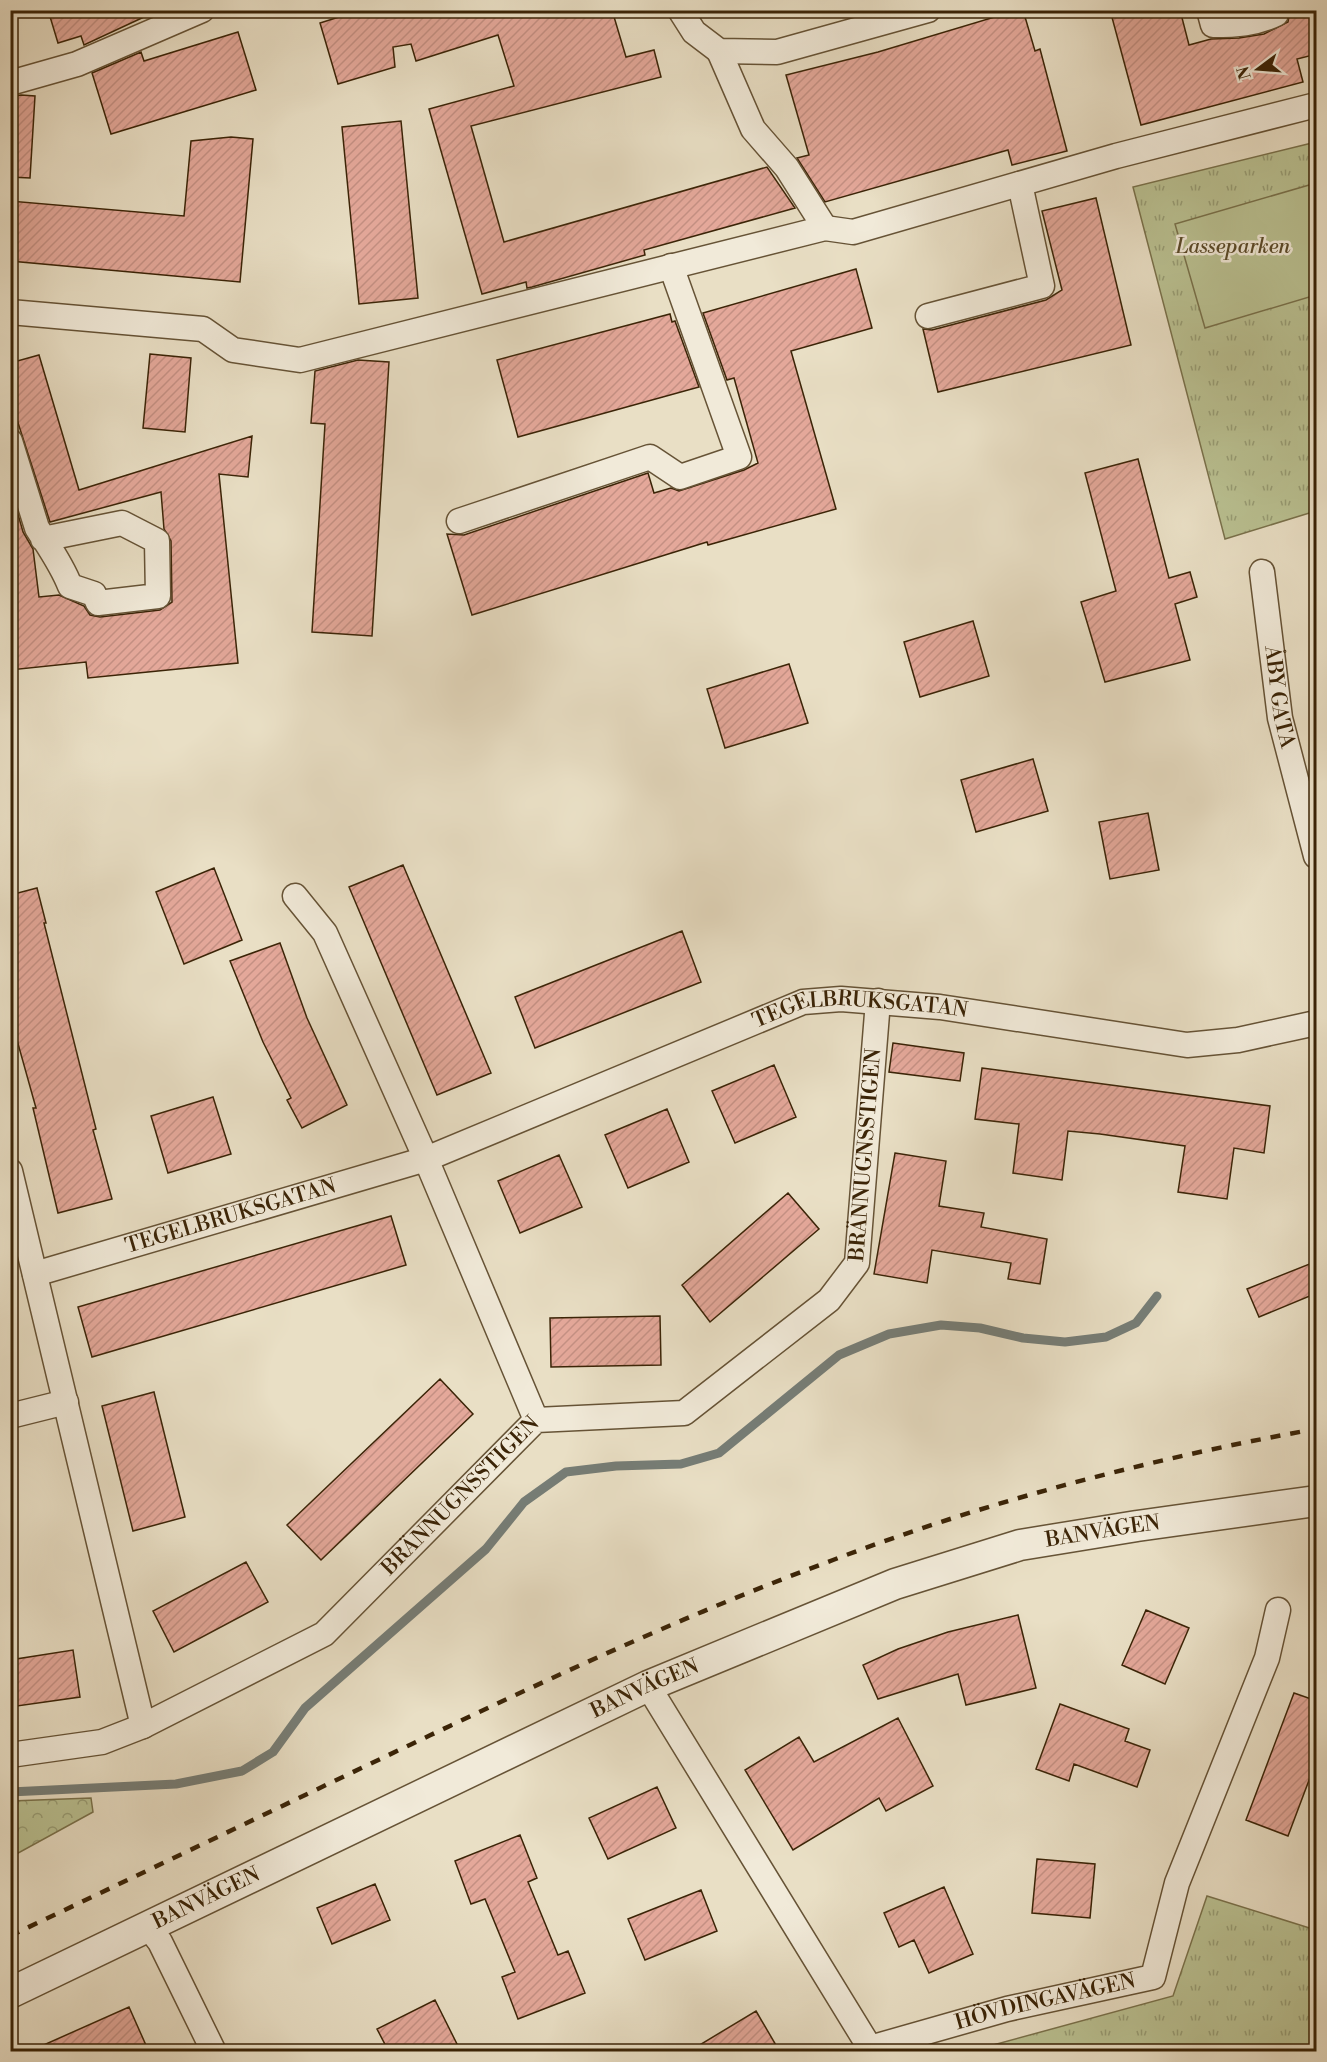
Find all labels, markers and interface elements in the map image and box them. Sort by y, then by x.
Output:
north arrow [1228,39,1288,99]
text: N [1233,64,1256,82]
park label: Lasseparken [1175,234,1290,260]
street label: ÅBY GATA [1258,643,1300,751]
street label: TEGELBRUKSGATAN [749,986,970,1034]
street label: BRÄNNUGNSSTIGEN [844,1047,887,1263]
street label: TEGELBRUKSGATAN [122,1173,340,1260]
street label: BRÄNNUGNSSTIGEN [375,1411,545,1582]
street label: BANVÄGEN [1042,1510,1162,1554]
street label: BANVÄGEN [586,1653,703,1725]
street label: BANVÄGEN [148,1861,265,1936]
street label: HÖVDINGAVÄGEN [952,1968,1138,2036]

